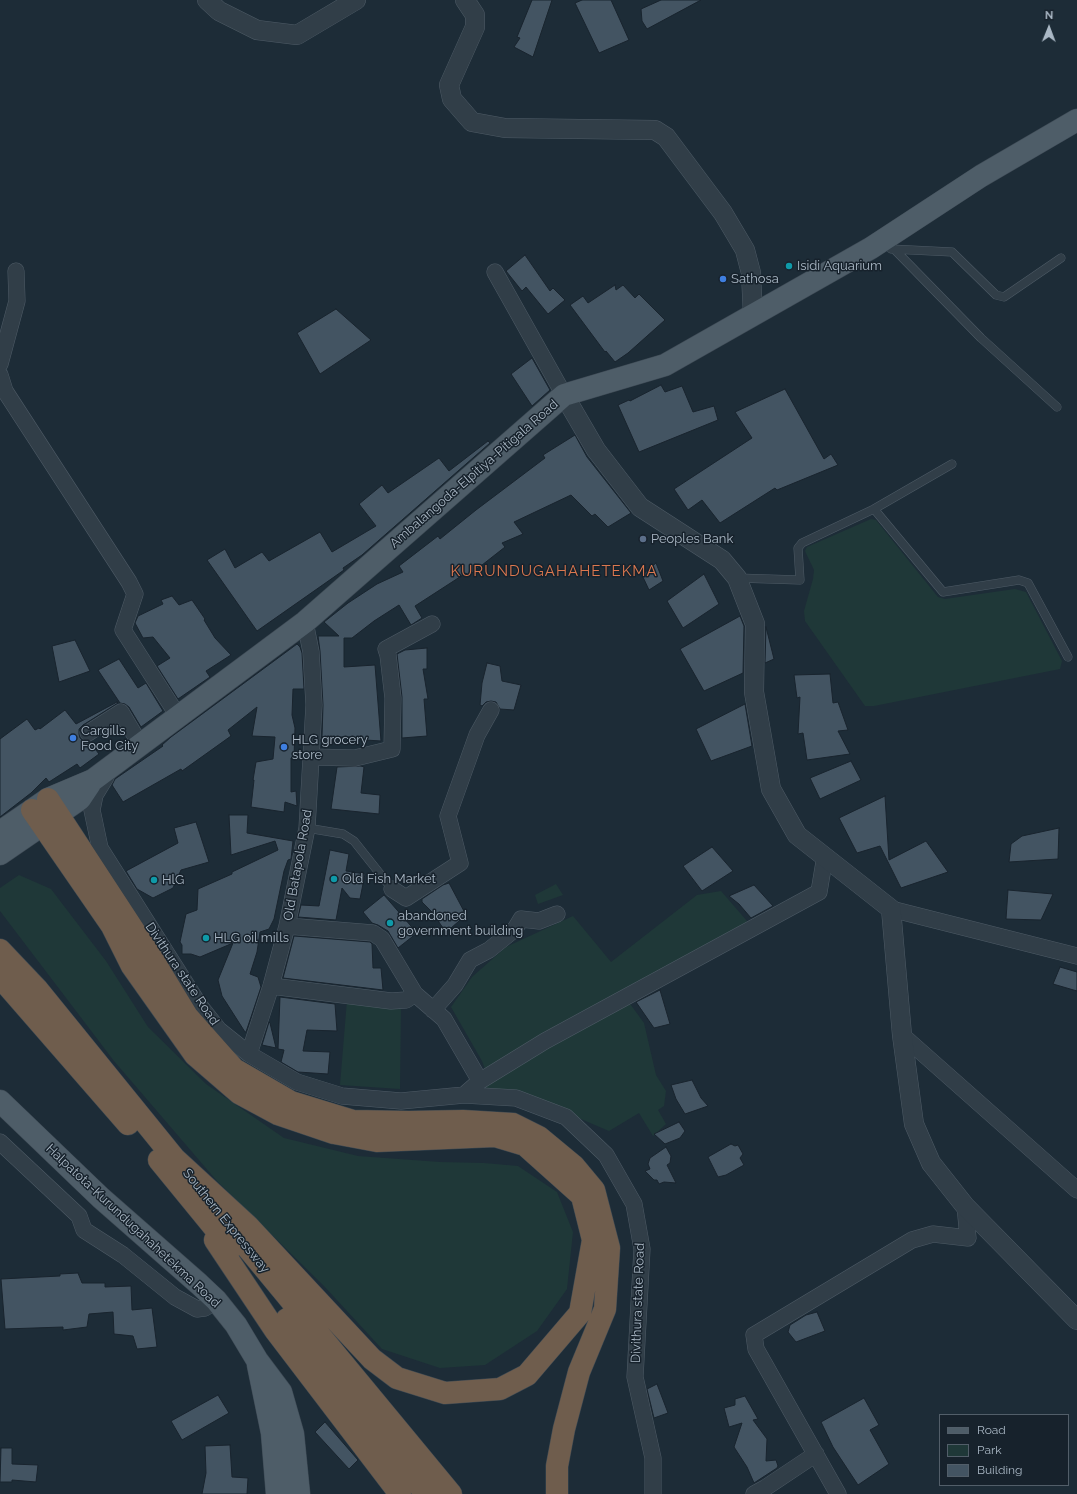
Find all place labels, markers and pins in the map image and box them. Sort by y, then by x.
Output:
place label: Isidi Aquarium [797,258,882,274]
marker: Isidi Aquarium [784,261,794,271]
place label: Sathosa [731,271,779,287]
marker: Sathosa [718,274,728,284]
place label: Peoples Bank [651,531,733,547]
marker: Peoples Bank [638,534,648,544]
place label: Cargills Food City [81,723,138,754]
place label: HLG grocery store [292,732,368,763]
marker: Cargills Food City [68,733,78,743]
marker: HLG grocery store [279,742,289,752]
place label: Old Fish Market [342,871,436,887]
place label: HlG [162,872,184,888]
marker: Old Fish Market [329,874,339,884]
marker: HlG [149,875,159,885]
place label: abandoned government building [398,908,523,939]
marker: abandoned government building [385,918,395,928]
place label: HLG oil mills [214,930,289,946]
marker: HLG oil mills [201,933,211,943]

